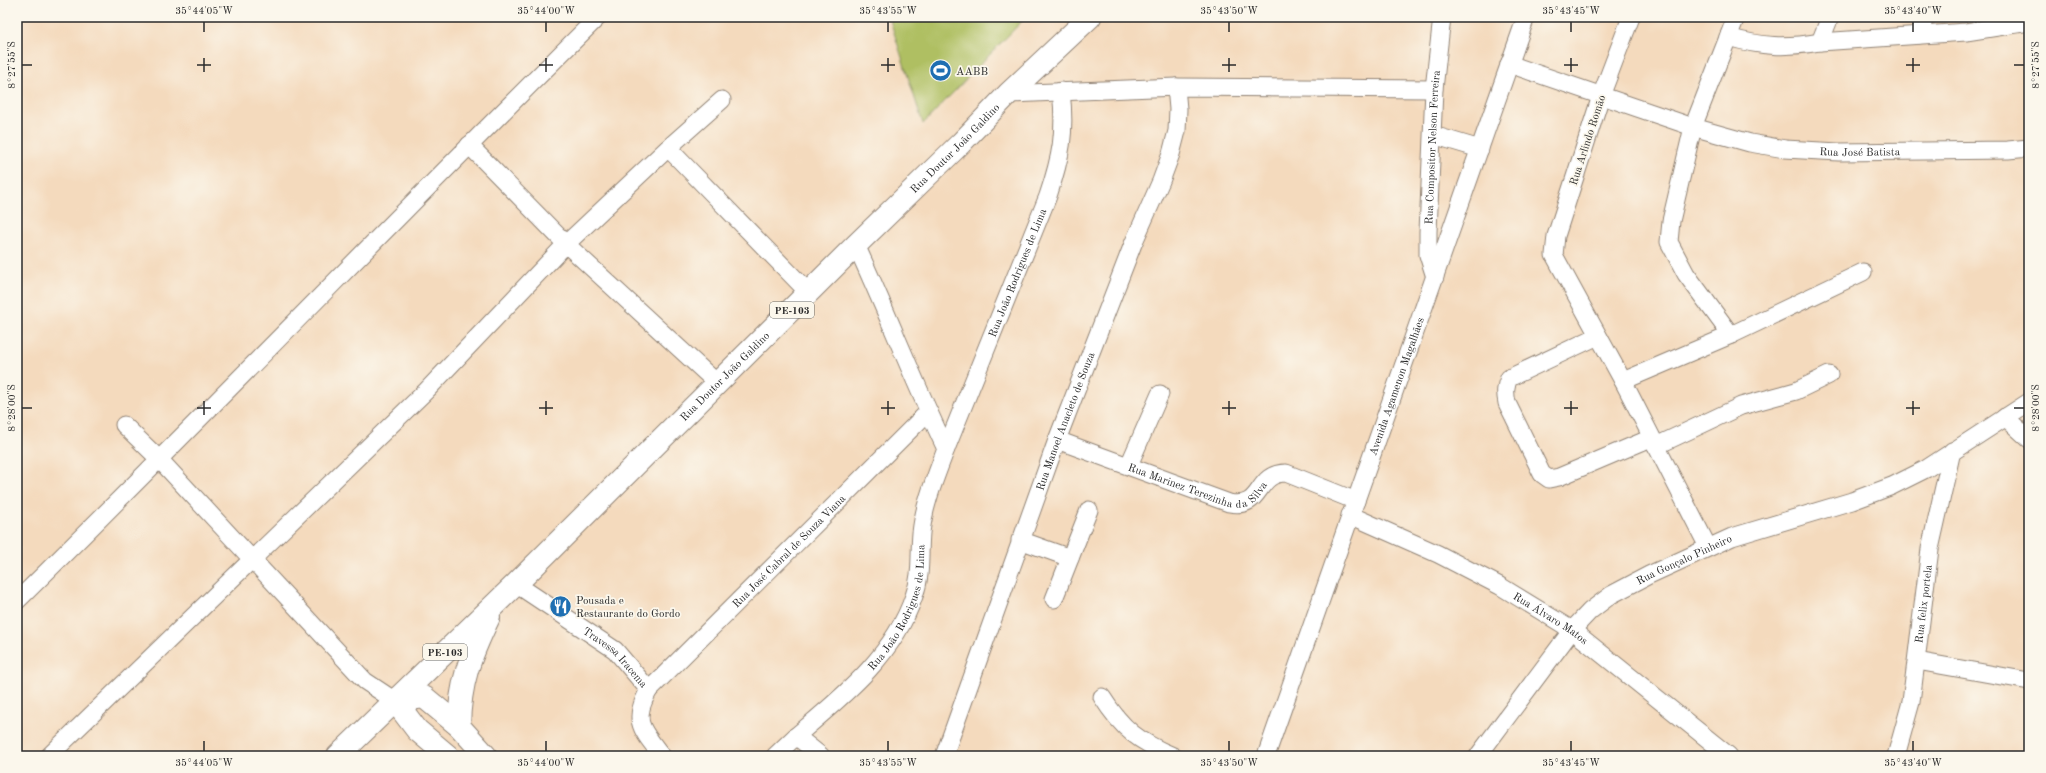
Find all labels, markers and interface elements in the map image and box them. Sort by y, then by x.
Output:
text: 35°44'05"W [175,6,233,16]
text: 35°44'00"W [517,6,575,16]
text: 35°43'55"W [859,6,917,16]
text: 35°43'50"W [1200,6,1258,16]
text: 35°43'45"W [1542,6,1600,16]
text: 35°43'40"W [1884,6,1942,16]
text: 8°27'55"S [7,41,17,89]
text: 8°27'55"S [2031,41,2041,89]
sports icon: AABB [927,58,953,84]
place label: AABB [956,67,988,78]
street label: Rua Compositor Nelson Ferreira [1424,69,1443,225]
street label: Rua Arlindo Romão [1569,94,1608,187]
street label: Rua Doutor João Galdino [909,102,1002,196]
street label: Rua José Batista [1819,147,1901,159]
street label: Rua João Rodrigues de Lima [988,207,1049,339]
road number: PE-103 [770,302,814,318]
street label: Avenida Agamenon Magalhães [1368,316,1427,457]
street label: Rua Doutor João Galdino [679,330,772,424]
street label: Rua Manoel Anacleto de Souza [1035,351,1098,492]
text: 8°28'00"S [7,384,17,432]
text: 8°28'00"S [2031,384,2041,432]
street label: Rua Marinez Terezinha da Silva [1126,462,1270,511]
street label: Rua José Cabral de Souza Viana [731,493,849,610]
street label: Rua Gonçalo Pinheiro [1635,534,1734,588]
street label: Rua João Rodrigues de Lima [867,544,927,673]
street label: Rua felix portela [1914,564,1935,644]
street label: Rua Álvaro Matos [1511,591,1589,647]
restaurant icon: Pousada e Restaurante do Gordo [548,593,574,619]
place label: Pousada e Restaurante do Gordo [576,596,680,620]
street label: Travessa Iracema [580,626,649,691]
road number: PE-103 [423,644,467,660]
text: 35°44'05"W [175,758,233,768]
text: 35°44'00"W [517,758,575,768]
text: 35°43'55"W [859,758,917,768]
text: 35°43'50"W [1200,758,1258,768]
text: 35°43'45"W [1542,758,1600,768]
text: 35°43'40"W [1884,758,1942,768]

